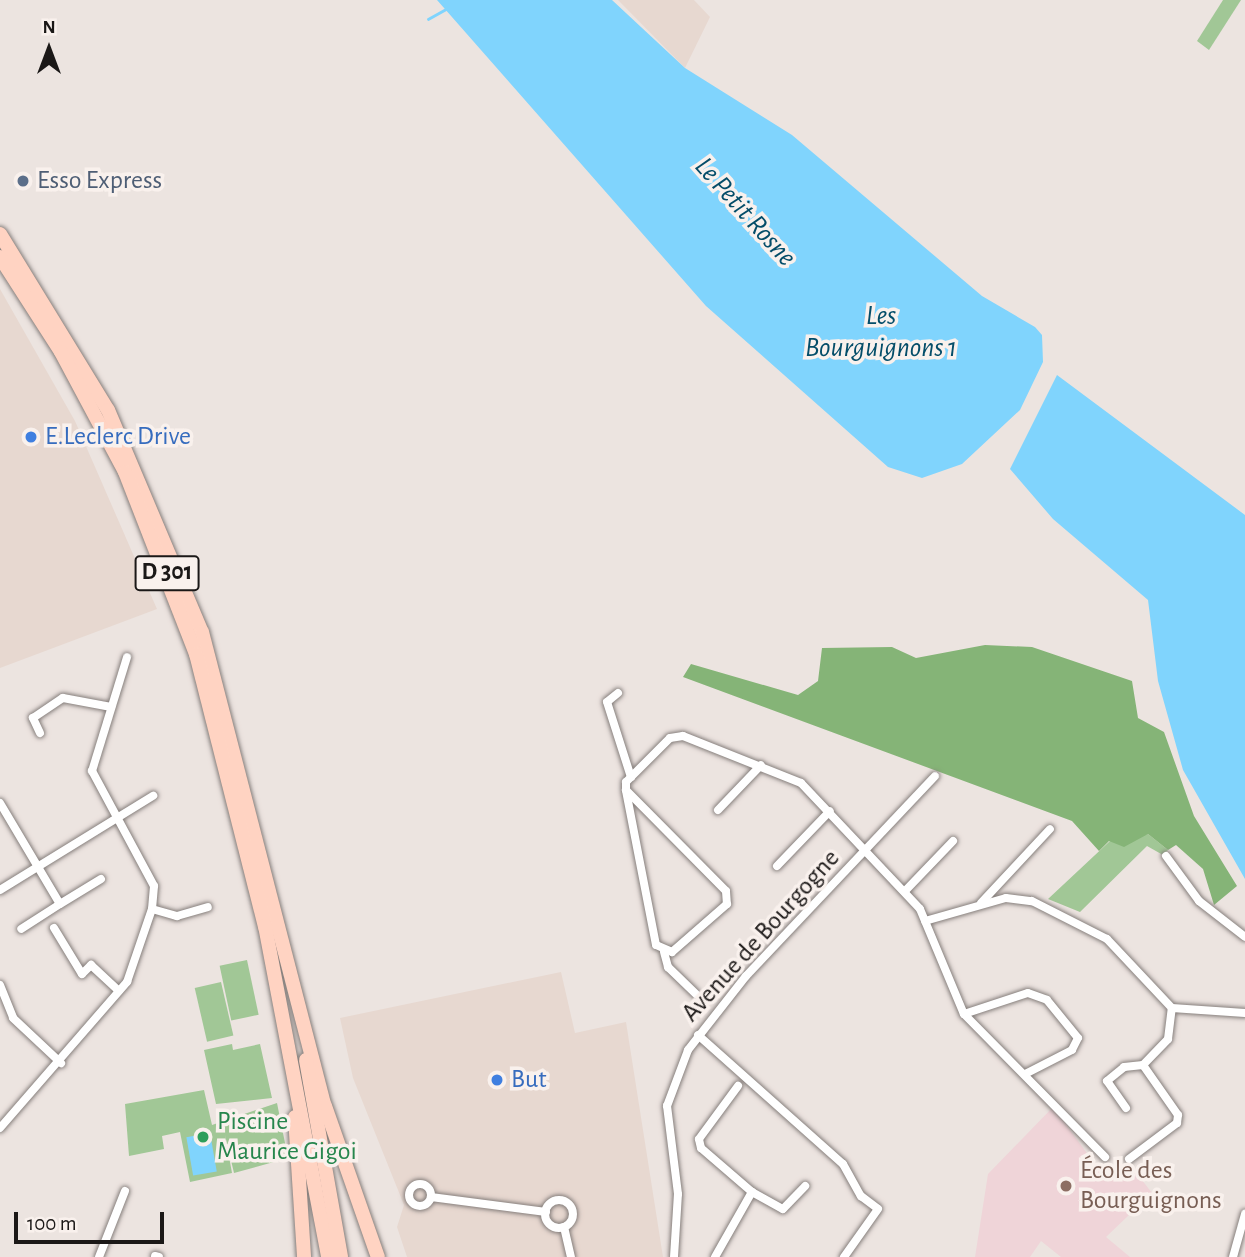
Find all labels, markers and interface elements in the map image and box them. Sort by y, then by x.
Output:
north arrow [14,14,84,84]
text: N [42,18,56,37]
water label: Le Petit Rosne [687,150,803,274]
place label: Esso Express [37,165,162,197]
marker: Esso Express [15,173,31,189]
water label: Les Bourguignons 1 [805,299,957,365]
place label: E.Leclerc Drive [45,421,191,453]
marker: E.Leclerc Drive [23,429,39,445]
road number: D 301 [134,552,200,594]
street label: Avenue de Bourgogne [675,843,847,1029]
place label: But [511,1064,547,1096]
marker: But [489,1072,505,1088]
place label: Piscine Maurice Gigoi [217,1106,357,1168]
marker: Piscine Maurice Gigoi [195,1129,211,1145]
place label: École des Bourguignons [1080,1155,1222,1216]
marker: École des Bourguignons [1058,1178,1074,1194]
scale bar [18,1198,168,1242]
text: 100 m [27,1213,77,1234]

